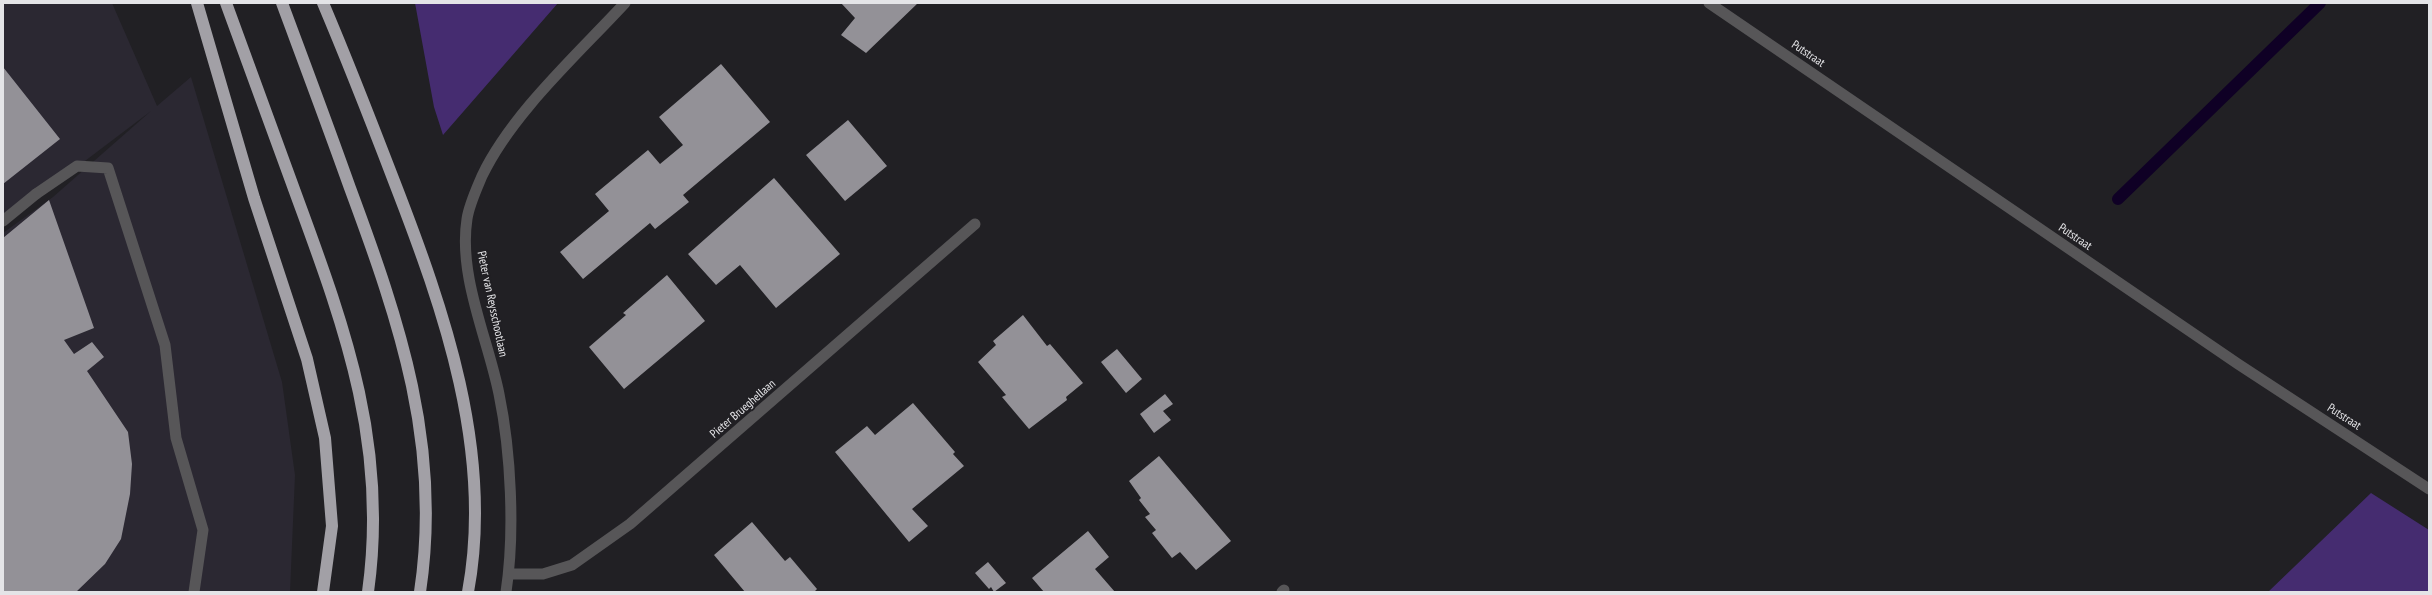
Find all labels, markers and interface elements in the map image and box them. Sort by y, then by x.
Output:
street label: Putstraat [1789,38,1827,70]
street label: Putstraat [2056,221,2094,253]
street label: Pieter van Reysschootlaan [474,250,510,358]
street label: Pieter Brueghellaan [707,377,779,441]
street label: Putstraat [2325,401,2363,433]

